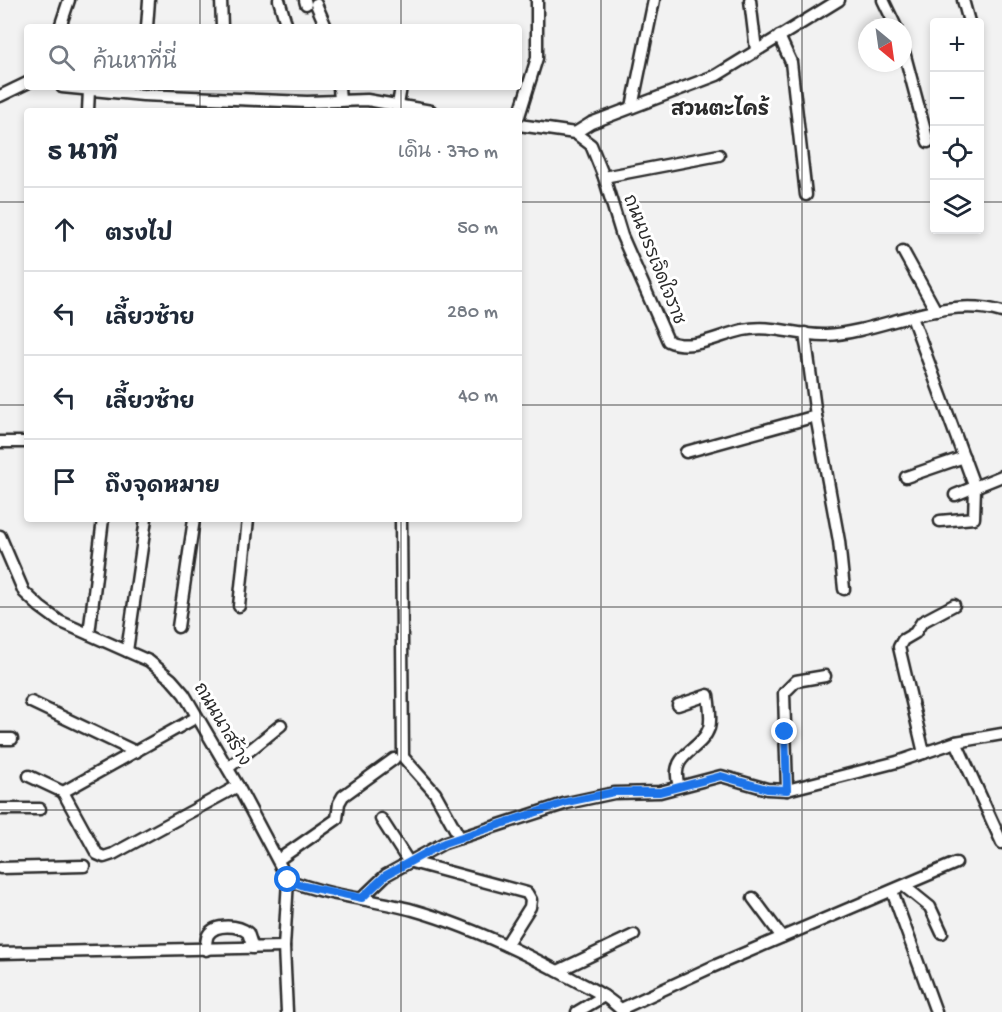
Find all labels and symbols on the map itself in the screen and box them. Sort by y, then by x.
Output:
north arrow [858,18,912,72]
district label: สวนตะไคร้ [671,95,770,123]
street label: ถนนบรรเจิดใจราช [617,190,693,328]
street label: ถนนนาสร้าง [188,678,257,770]
route end [771,718,797,744]
route start [274,866,300,892]

